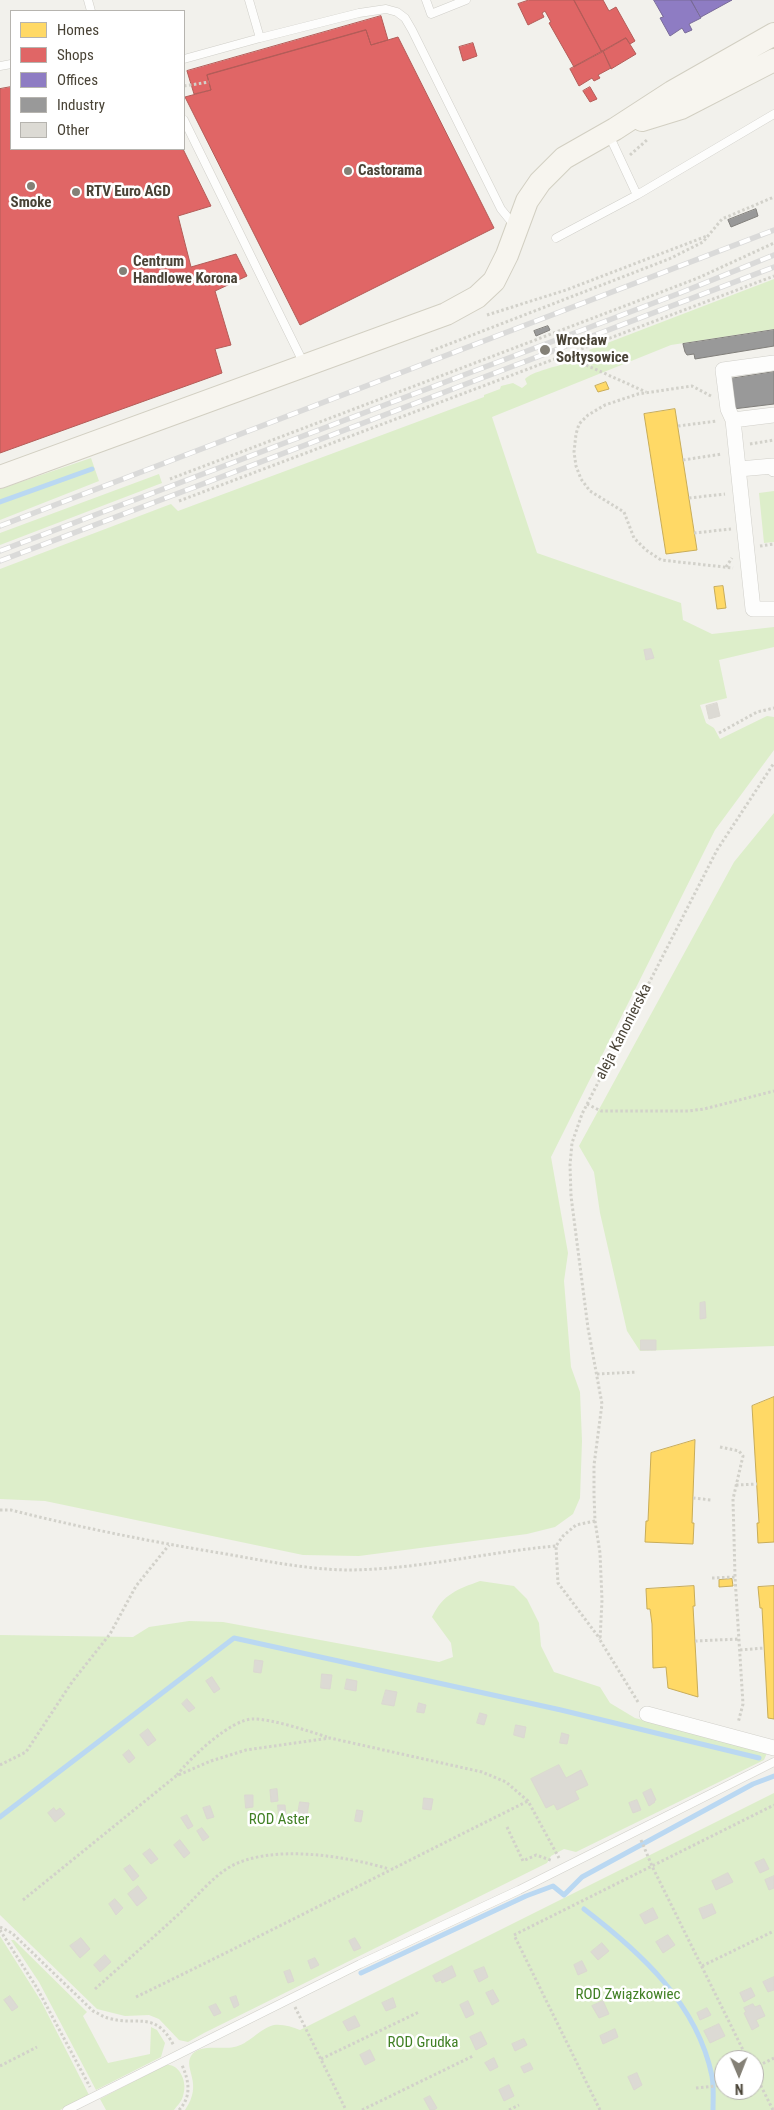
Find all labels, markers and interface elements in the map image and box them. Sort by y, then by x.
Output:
legend [10,10,185,150]
text: Homes [57,21,99,39]
text: Shops [57,46,94,64]
text: Offices [57,71,98,89]
text: Industry [57,96,105,114]
text: Other [57,121,89,139]
place label: Castorama [358,162,422,180]
marker: Castorama [342,165,354,177]
marker: Smoke [25,180,37,192]
place label: RTV Euro AGD [86,183,171,201]
marker: RTV Euro AGD [70,186,82,198]
place label: Smoke [11,194,51,212]
place label: Centrum Handlowe Korona [133,253,238,288]
marker: Centrum Handlowe Korona [117,265,129,277]
place label: Wrocław Sołtysowice [556,332,629,367]
marker: Wrocław Sołtysowice [538,343,552,357]
street label: aleja Kanonierska [592,981,656,1083]
park label: ROD Aster [249,1811,309,1829]
park label: ROD Związkowiec [575,1986,681,2004]
park label: ROD Grudka [387,2034,459,2052]
north arrow [714,2050,764,2100]
text: N [735,2081,744,2097]

